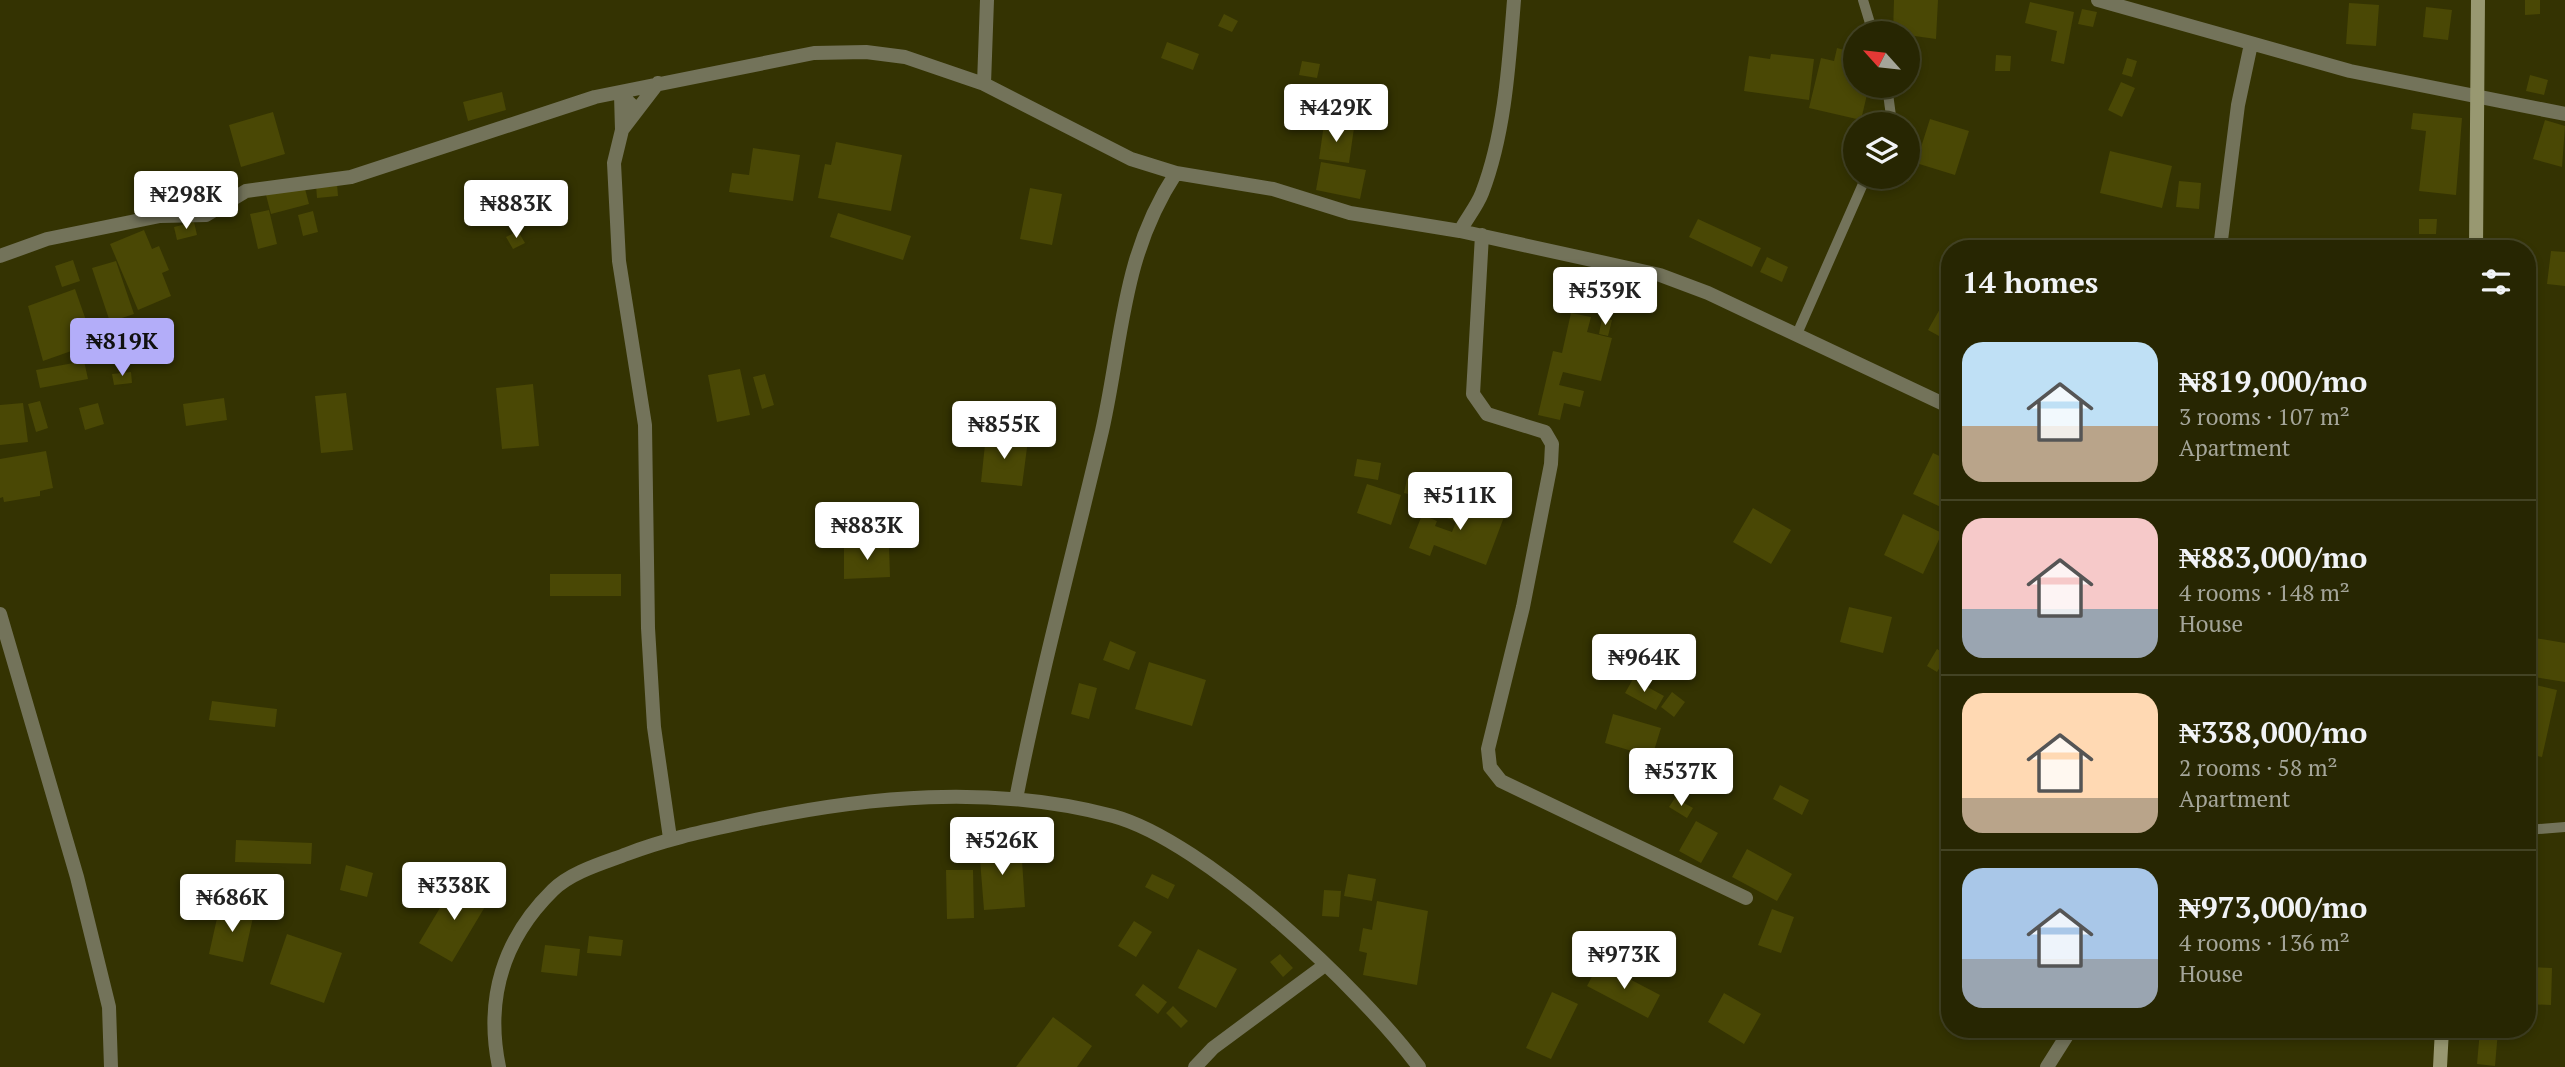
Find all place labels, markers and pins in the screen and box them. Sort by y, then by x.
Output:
pin: ₦429K [1287,85,1385,144]
pin: ₦298K [137,172,235,231]
pin: ₦883K [467,180,565,240]
pin: ₦539K [1556,268,1654,327]
pin: ₦819K [73,318,171,378]
pin: ₦855K [955,402,1053,461]
pin: ₦511K [1411,472,1509,532]
pin: ₦883K [818,503,916,562]
pin: ₦964K [1595,634,1693,694]
pin: ₦537K [1632,748,1730,808]
pin: ₦526K [953,818,1051,877]
pin: ₦338K [405,862,503,922]
pin: ₦686K [183,874,281,934]
pin: ₦973K [1575,932,1673,991]

